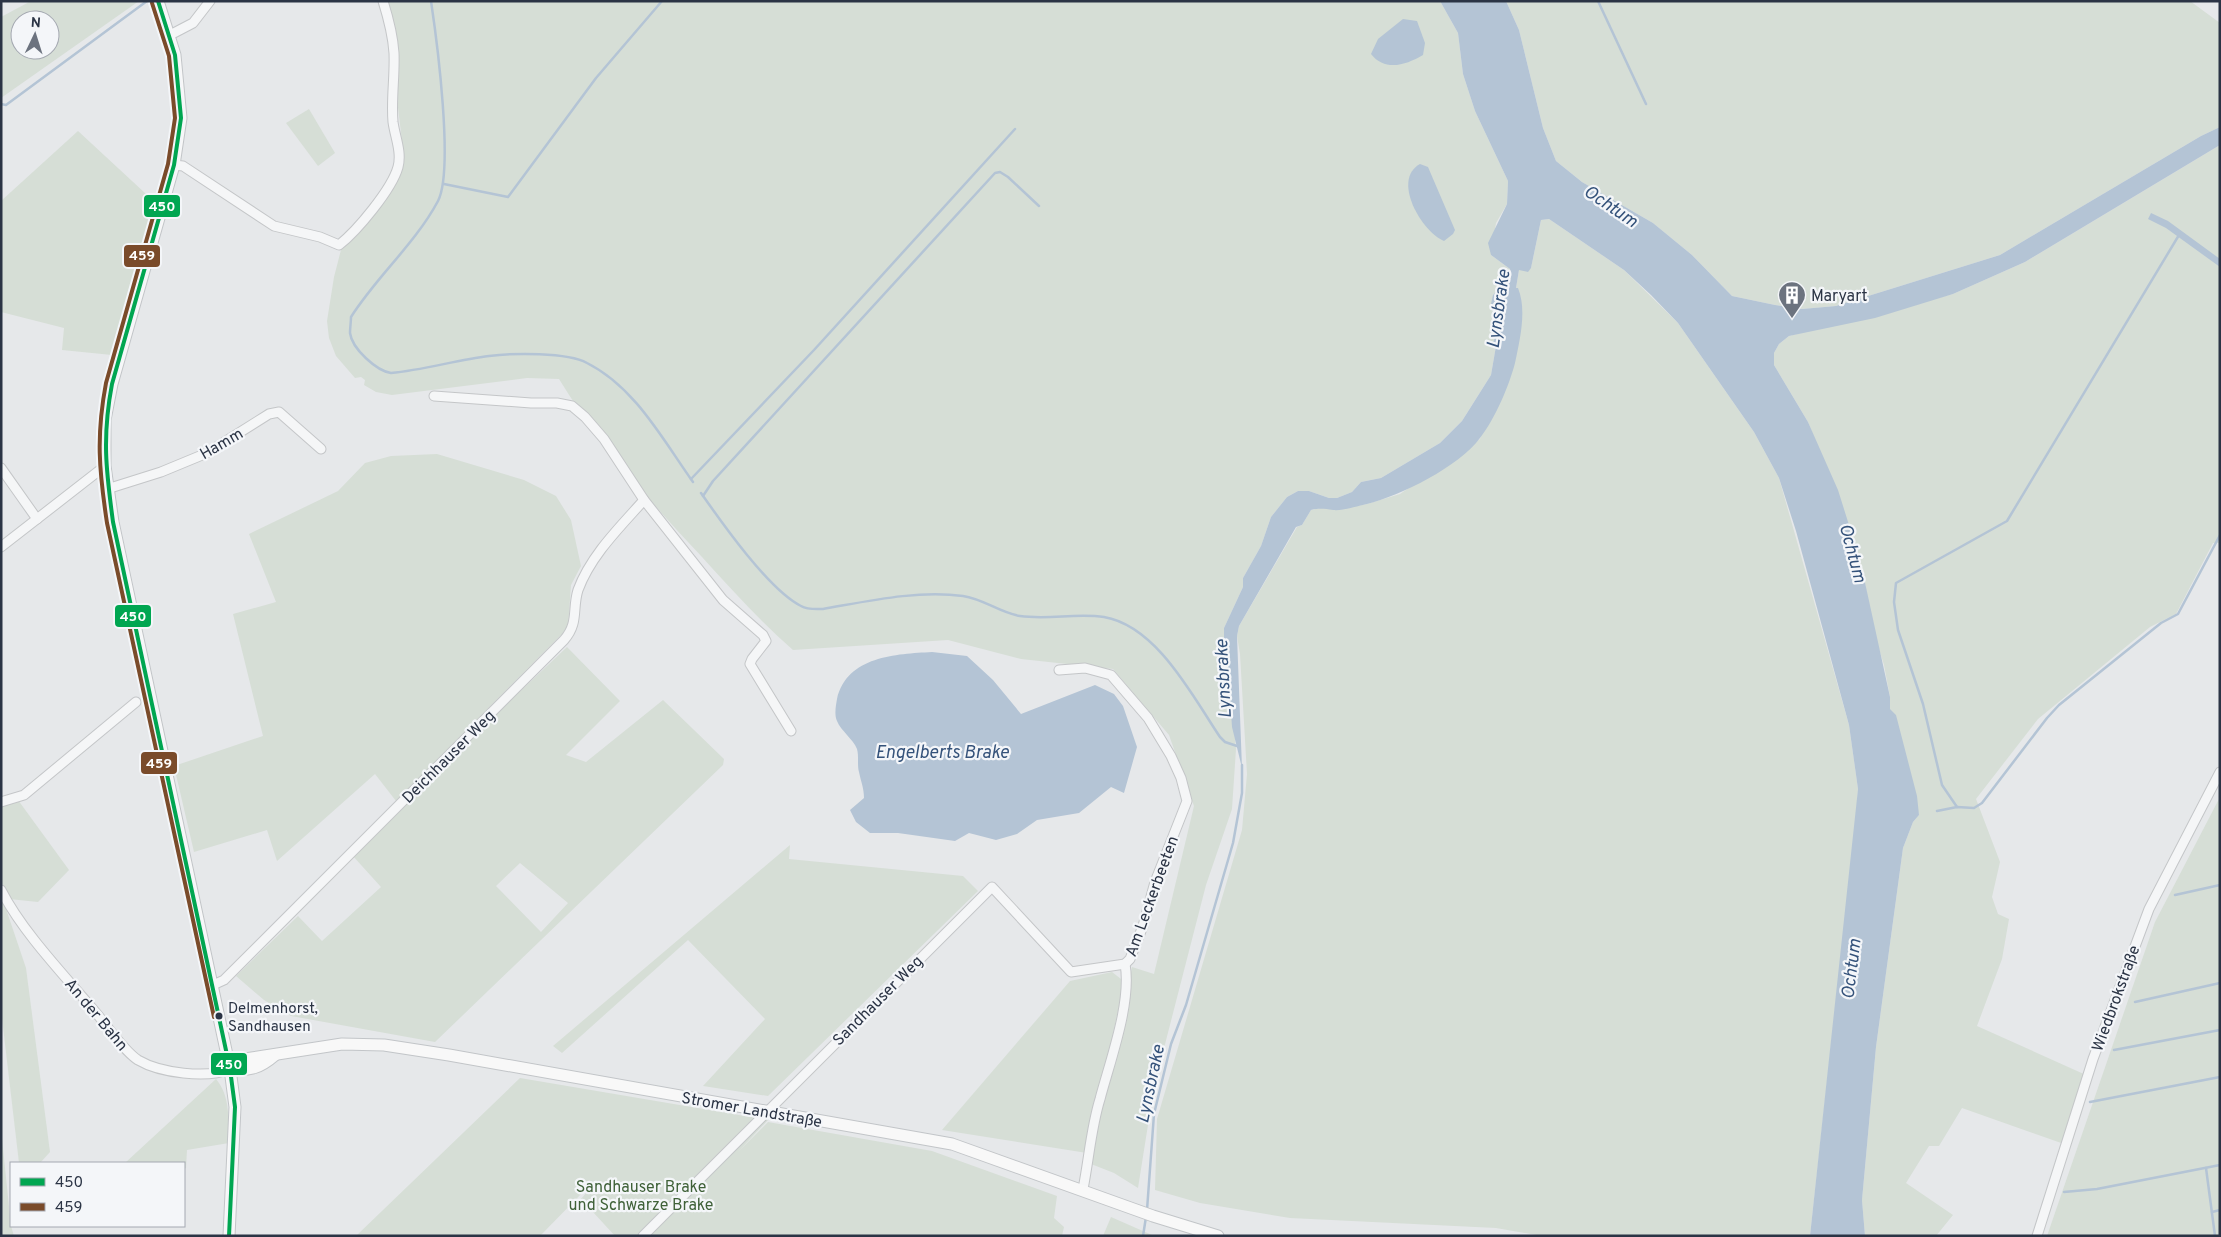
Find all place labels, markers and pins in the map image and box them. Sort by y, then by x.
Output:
building icon: Maryart [1777,280,1807,319]
place label: Maryart [1811,287,1868,307]
place label: Delmenhorst, Sandhausen [228,1000,318,1037]
marker: Delmenhorst, Sandhausen [214,1011,224,1021]

